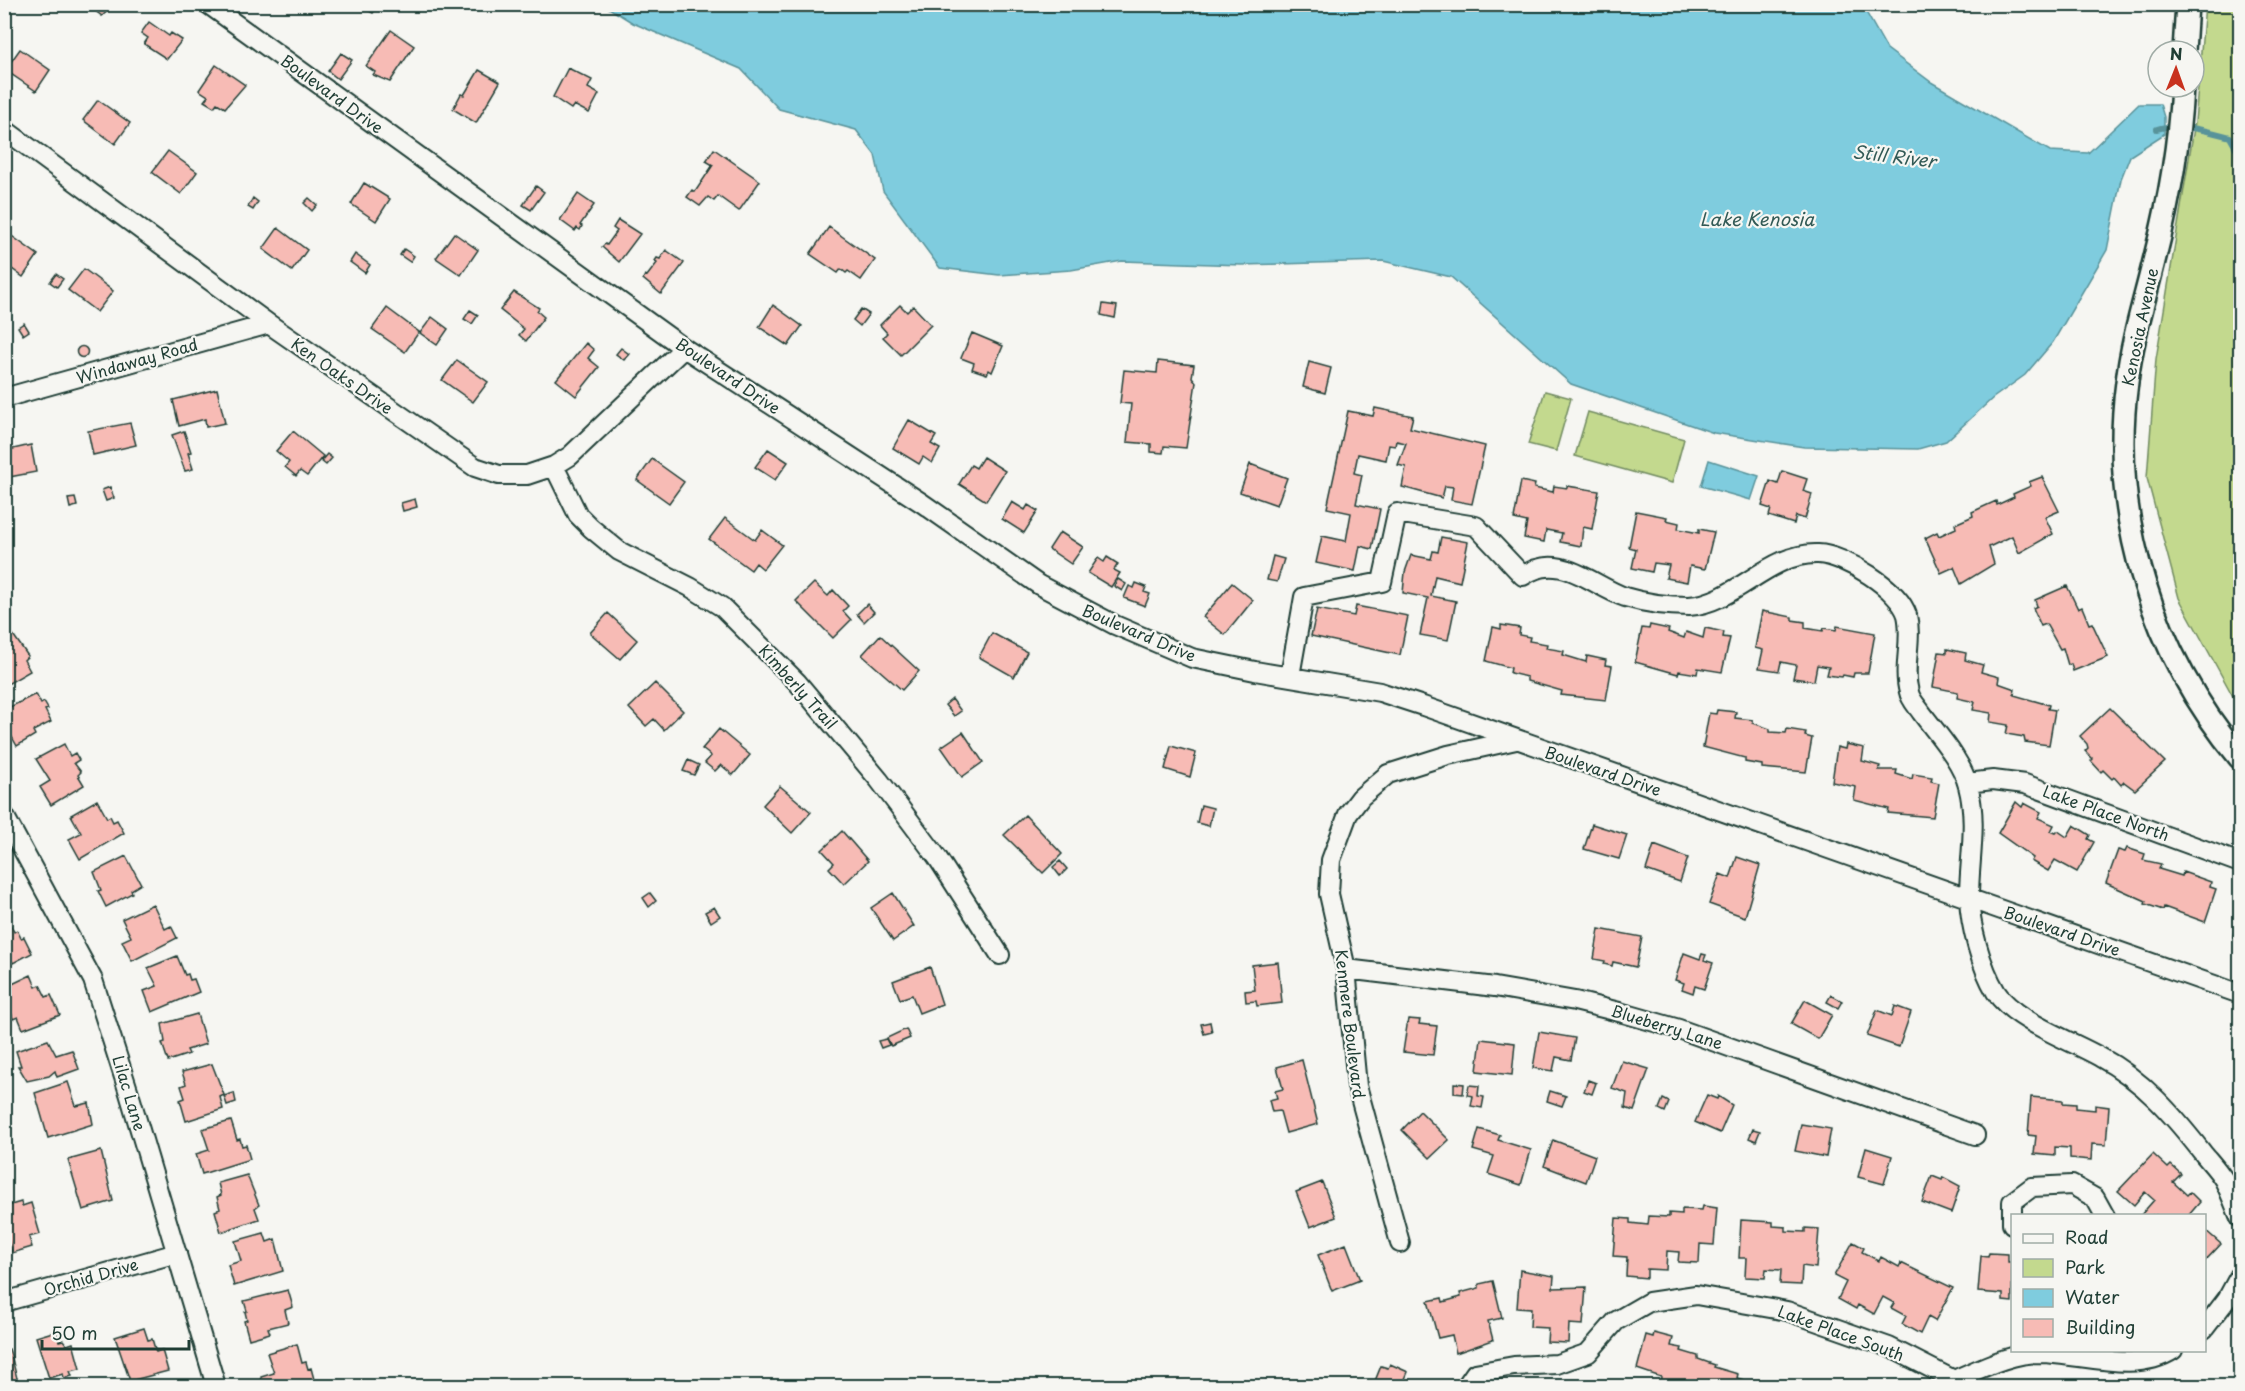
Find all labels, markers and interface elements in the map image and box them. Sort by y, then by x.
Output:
north arrow [2146,39,2206,99]
text: N [2170,41,2183,65]
street label: Boulevard Drive [276,48,389,139]
water label: Still River [1851,137,1940,174]
water label: Lake Kenosia [1700,205,1815,232]
street label: Kenosia Avenue [2115,265,2163,388]
street label: Windaway Road [73,331,200,389]
street label: Ken Oaks Drive [287,331,398,419]
street label: Boulevard Drive [671,331,786,419]
street label: Boulevard Drive [1079,597,1200,667]
street label: Kimberly Trail [754,639,843,734]
street label: Boulevard Drive [1542,739,1665,801]
street label: Lake Place North [2040,778,2173,846]
street label: Boulevard Drive [2001,899,2124,961]
street label: Kenmere Boulevard [1330,948,1372,1100]
street label: Blueberry Lane [1608,998,1726,1054]
street label: Lilac Lane [107,1052,153,1133]
legend [2011,1214,2206,1352]
text: Road [2065,1223,2109,1250]
street label: Orchid Drive [41,1251,141,1301]
text: Park [2065,1253,2105,1280]
text: Water [2065,1283,2120,1310]
street label: Lake Place South [1775,1298,1908,1366]
scale bar [42,1313,189,1351]
text: Building [2065,1313,2135,1340]
text: 50 m [51,1319,98,1346]

